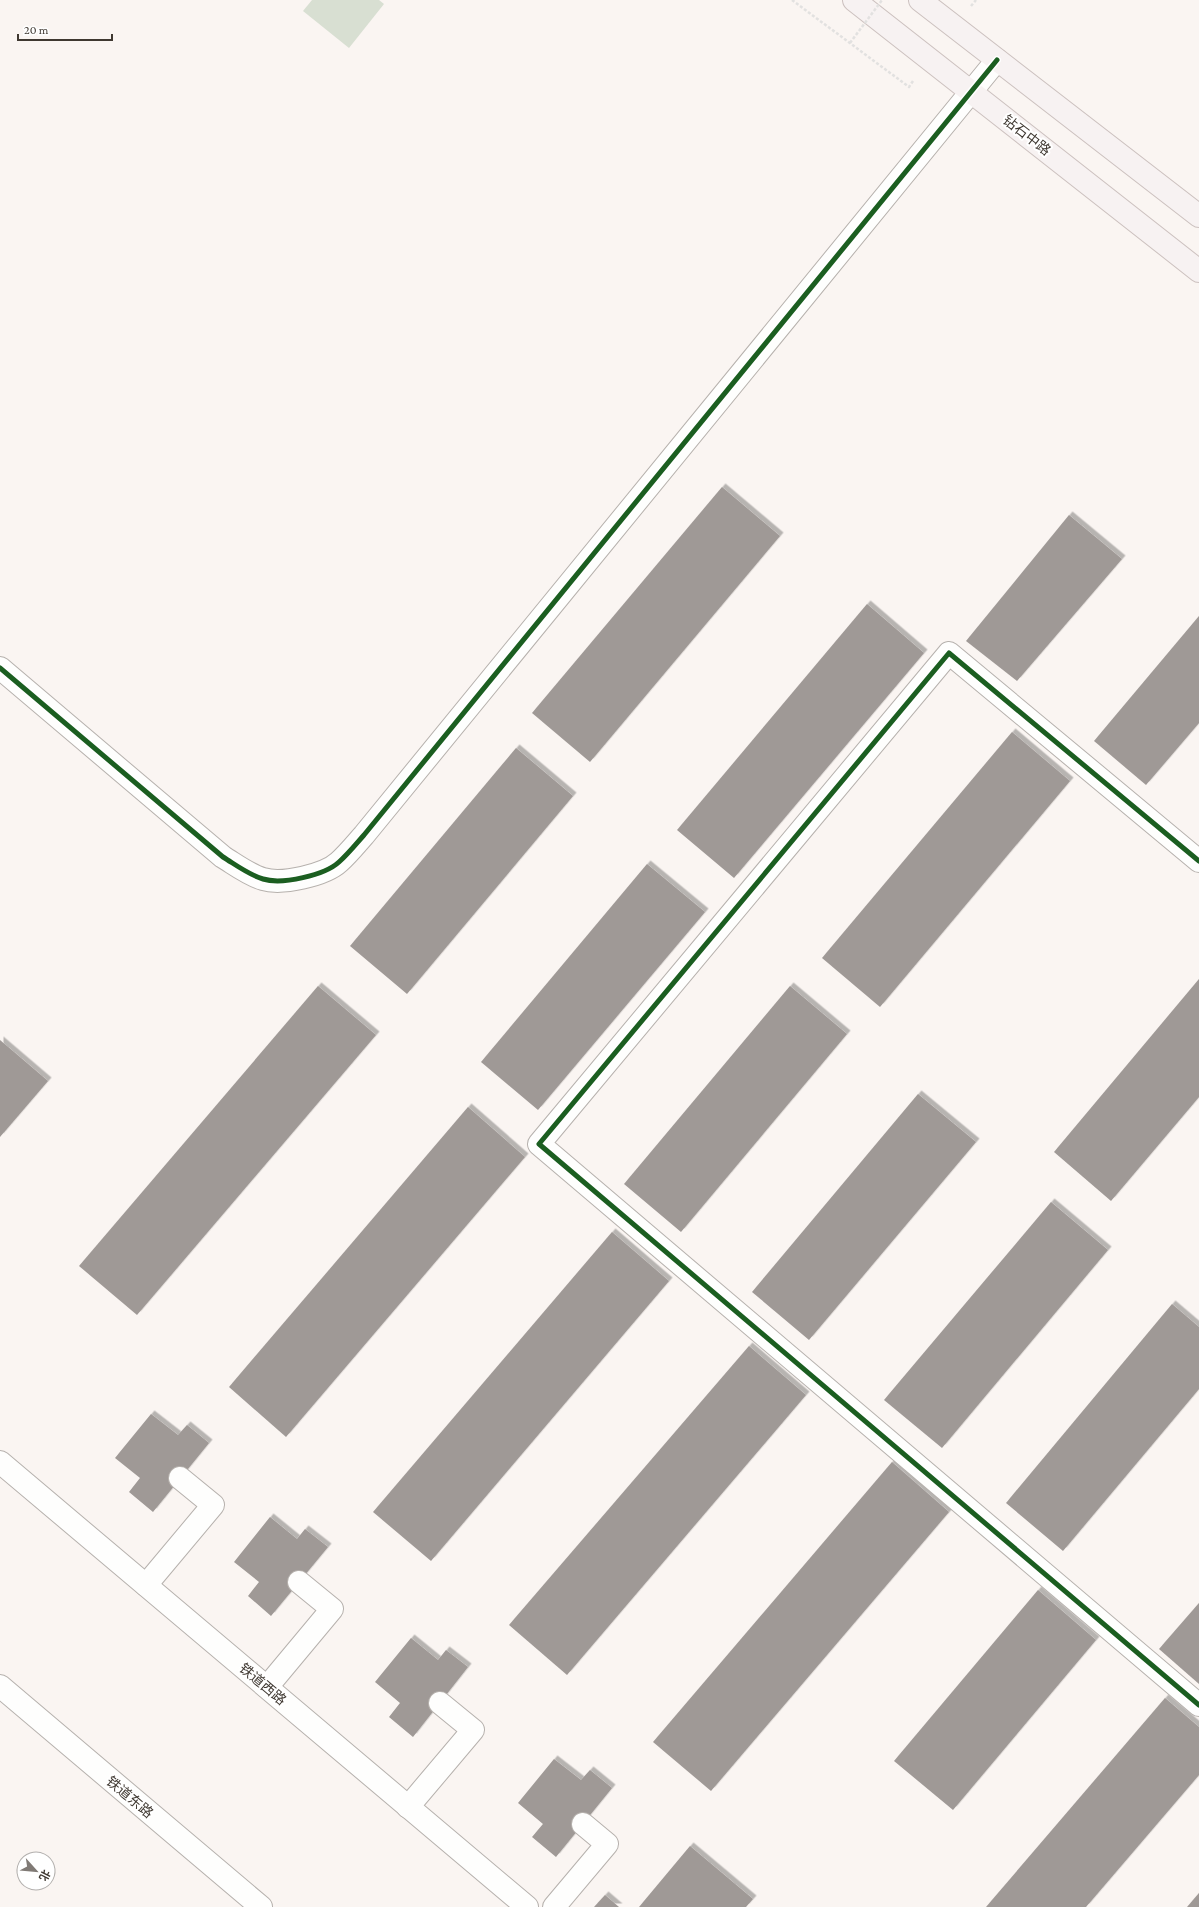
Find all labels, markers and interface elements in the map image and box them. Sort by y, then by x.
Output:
scale bar [18,16,112,42]
text: 20 m [24,23,49,37]
street label: 钻石中路 [1000,111,1054,159]
street label: 铁道西路 [236,1660,290,1708]
street label: 铁道东路 [103,1773,157,1821]
north arrow [16,1851,56,1891]
text: 北 [37,1868,53,1883]

